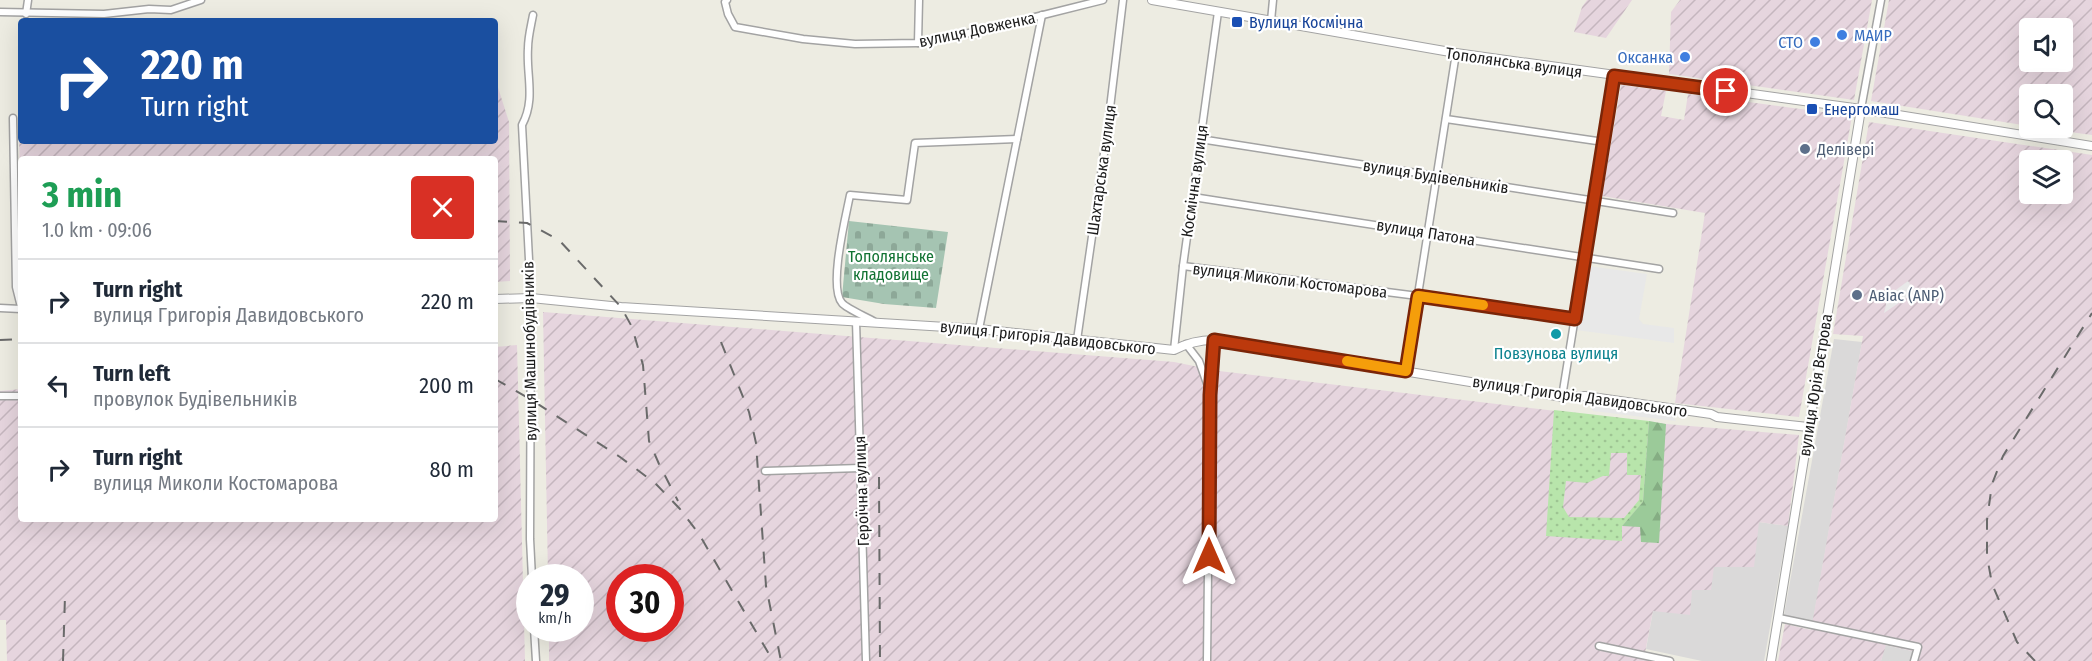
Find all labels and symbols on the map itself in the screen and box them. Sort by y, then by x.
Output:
street label: вулиця Довженка [917,8,1037,51]
place label: Вулиця Космічна [1249,13,1363,32]
marker: Вулиця Космічна [1230,15,1244,29]
place label: МАИР [1854,26,1892,45]
marker: МАИР [1835,28,1849,42]
place label: СТО [1778,33,1803,52]
marker: СТО [1808,35,1822,49]
street label: Тополянська вулиця [1445,44,1583,81]
place label: Оксанка [1617,48,1673,67]
marker: Оксанка [1678,50,1692,64]
pin [1700,65,1751,116]
place label: Енергомаш [1824,100,1900,119]
marker: Енергомаш [1805,102,1819,116]
street label: Шахтарська вулиця [1083,104,1120,236]
street label: Космічна вулиця [1177,124,1212,239]
place label: Делівері [1816,140,1874,159]
marker: Делівері [1798,142,1812,156]
street label: вулиця Будівельників [1362,156,1510,197]
street label: вулиця Патона [1375,215,1477,250]
park label: Тополянське кладовище [848,247,934,284]
street label: вулиця Миколи Костомарова [1191,259,1389,302]
street label: вулиця Машинобудівників [518,261,541,441]
place label: Авіас (ANP) [1869,286,1944,305]
marker: Авіас (ANP) [1850,288,1864,302]
street label: вулиця Юрія Вєтрова [1795,312,1836,458]
street label: вулиця Григорія Давидовського [939,317,1157,358]
marker: Повзунова вулиця [1549,327,1563,341]
place label: Повзунова вулиця [1494,344,1618,363]
street label: вулиця Григорія Давидовського [1471,372,1689,421]
street label: Героїчна вулиця [850,435,873,547]
position arrow [1177,524,1241,588]
speed limit sign: 30 [606,564,684,642]

